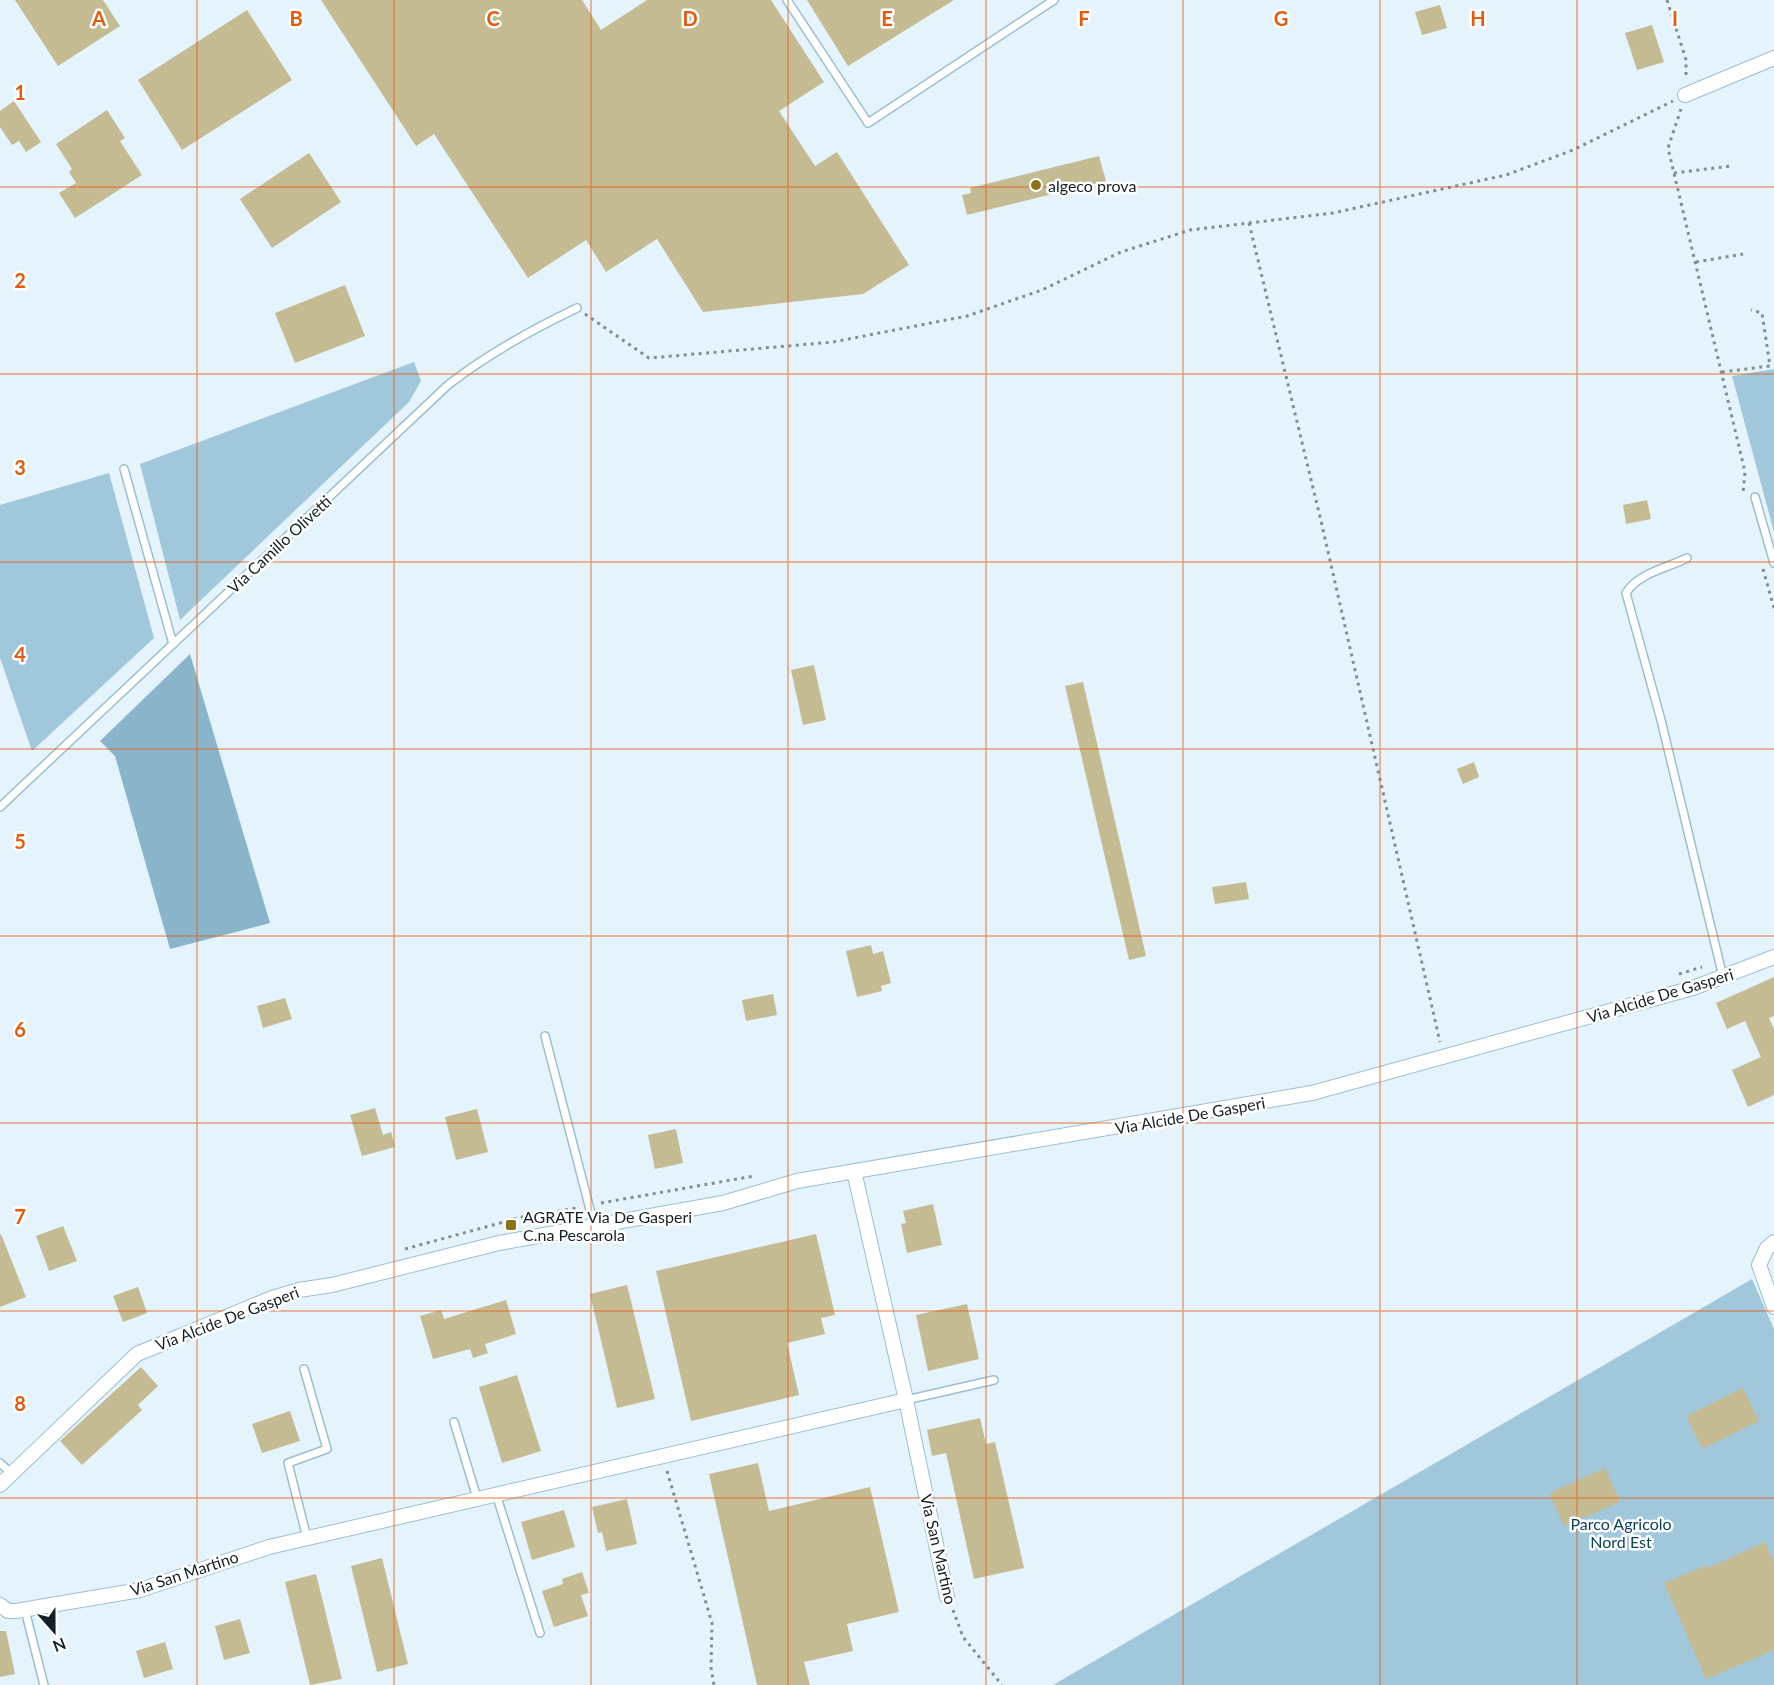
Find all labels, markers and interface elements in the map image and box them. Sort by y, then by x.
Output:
text: A [91,6,106,30]
text: B [289,6,303,30]
text: C [486,6,500,30]
text: D [682,6,698,30]
text: E [881,6,893,30]
text: F [1078,6,1090,30]
text: G [1274,6,1288,30]
text: H [1470,6,1486,30]
text: I [1672,6,1678,30]
text: 1 [14,80,26,104]
place label: algeco prova [1048,176,1136,195]
marker: algeco prova [1029,178,1043,192]
text: 2 [14,268,26,292]
text: 3 [14,455,26,479]
street label: Via Camillo Olivetti [223,491,335,597]
text: 4 [14,642,26,666]
text: 5 [14,829,26,853]
street label: Via Alcide De Gasperi [1585,964,1735,1026]
text: 6 [14,1017,26,1041]
street label: Via Alcide De Gasperi [1114,1092,1266,1138]
text: 7 [14,1204,26,1228]
place label: AGRATE Via De Gasperi C.na Pescarola [523,1207,692,1244]
marker: AGRATE Via De Gasperi C.na Pescarola [504,1218,518,1232]
street label: Via Alcide De Gasperi [153,1282,301,1354]
text: 8 [14,1391,26,1415]
street label: Via San Martino [917,1492,961,1606]
park label: Parco Agricolo Nord Est [1570,1514,1672,1551]
street label: Via San Martino [128,1547,240,1599]
north arrow [24,1601,84,1661]
text: N [50,1634,69,1657]

